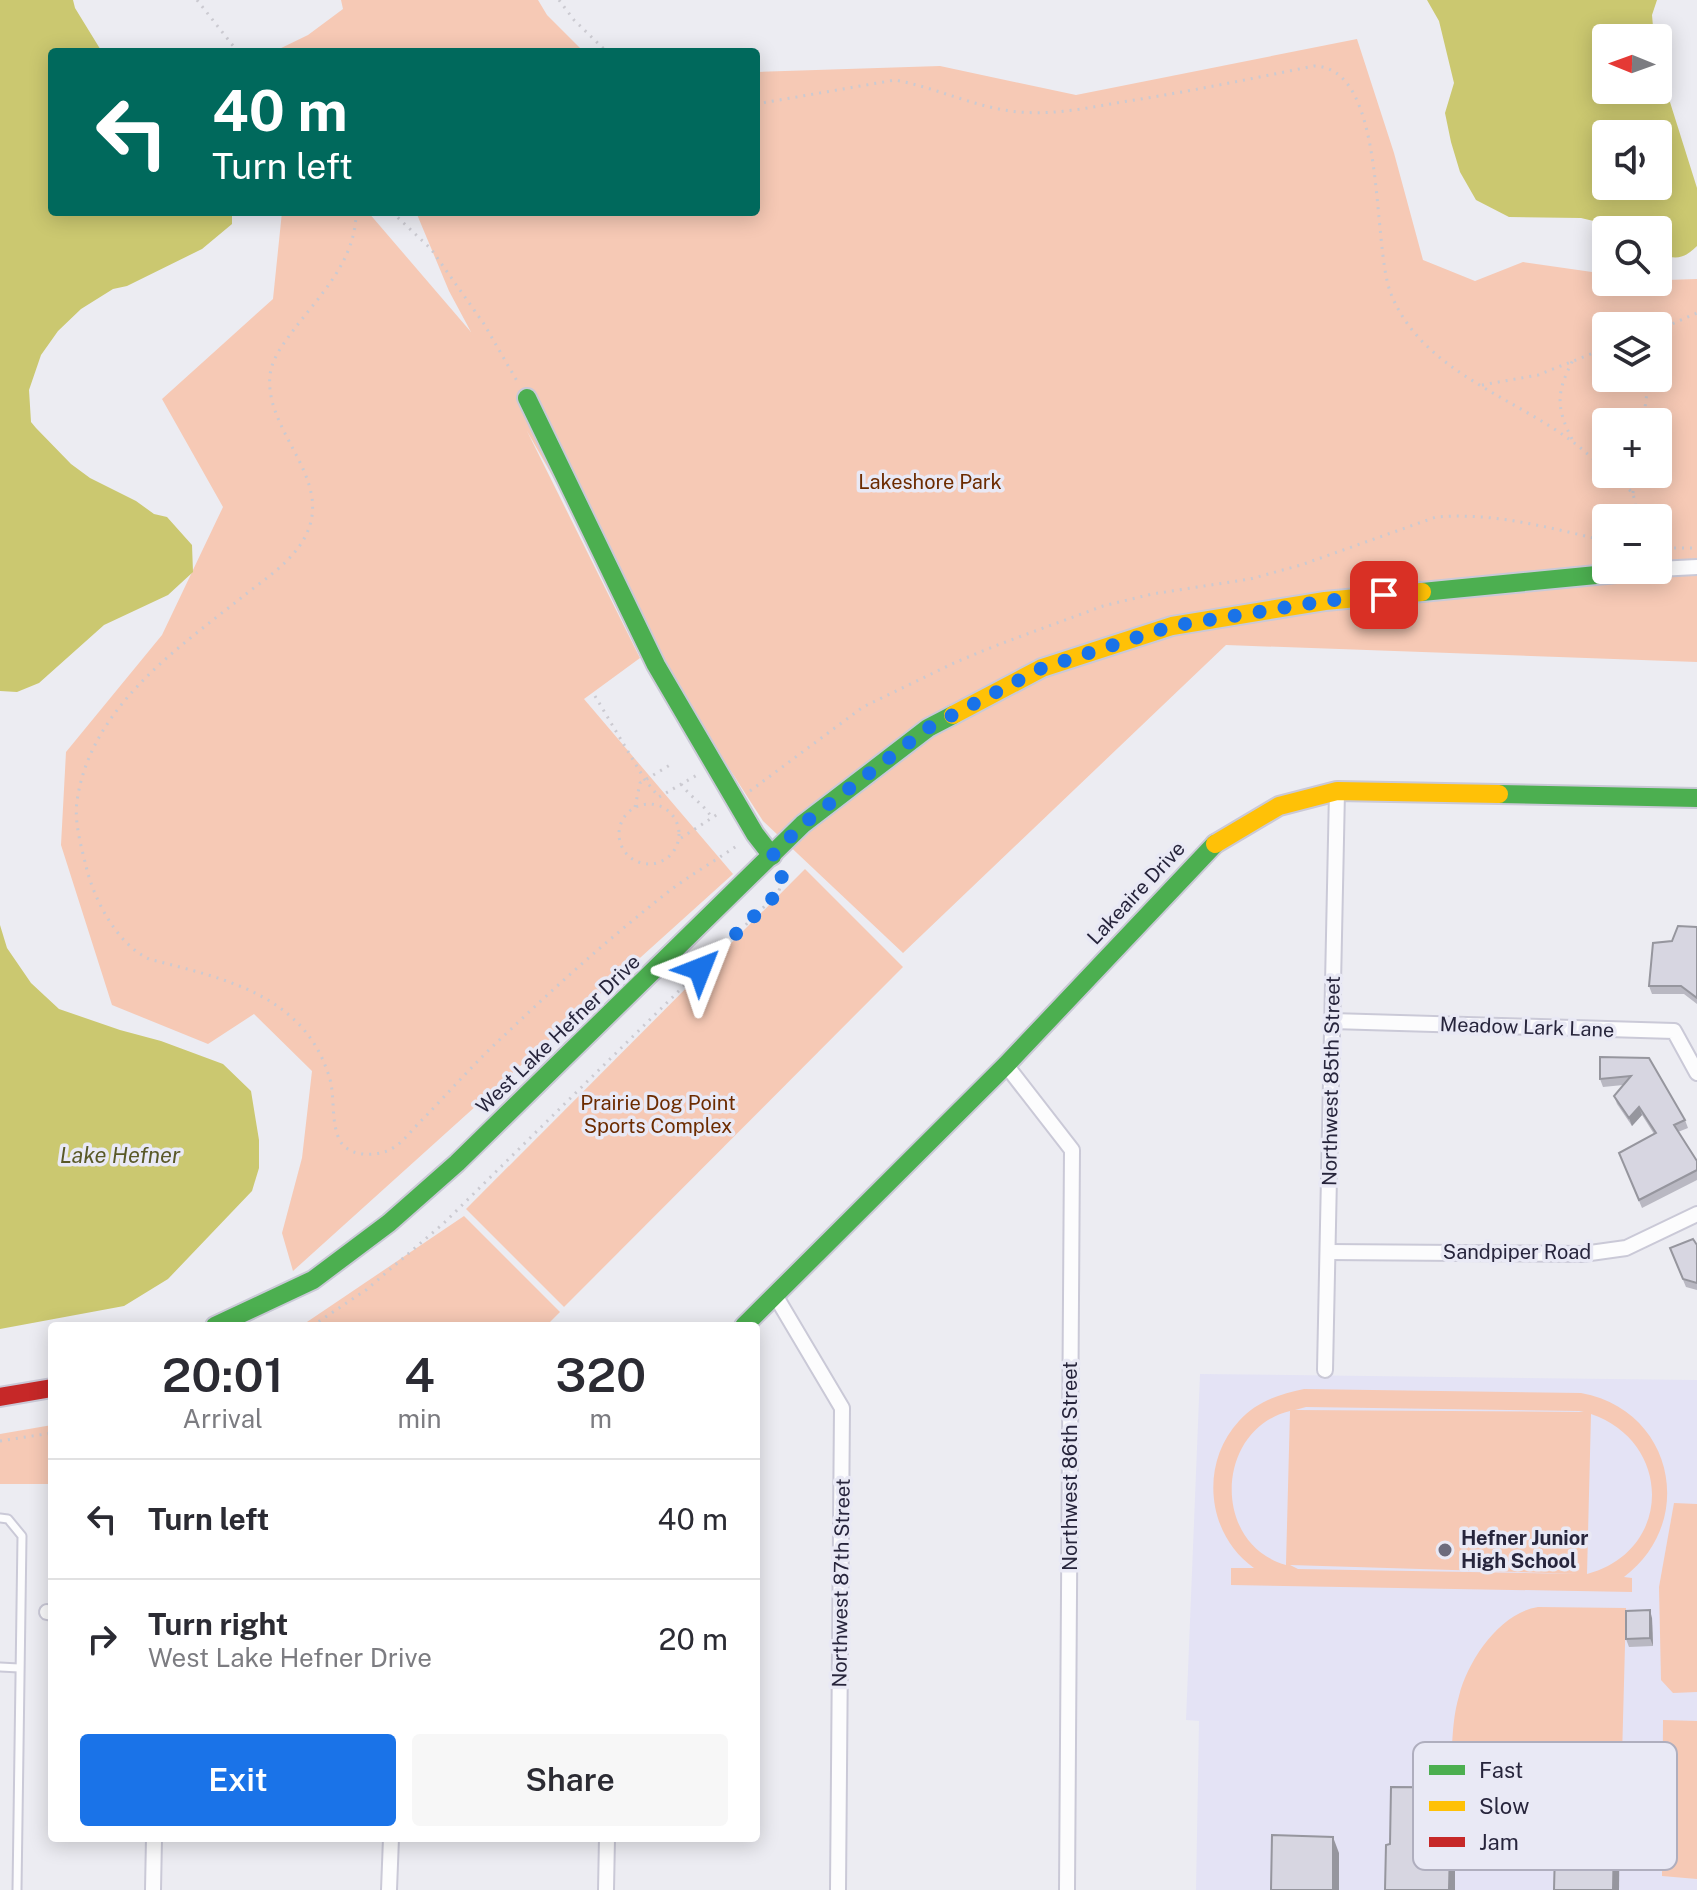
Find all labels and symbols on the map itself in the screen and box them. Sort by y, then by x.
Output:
north arrow [1592,24,1672,104]
park label: Lakeshore Park [858,470,1002,494]
pin [1350,561,1418,629]
street label: Lakeaire Drive [1082,837,1190,949]
position arrow [658,927,742,1011]
street label: West Lake Hefner Drive [471,949,645,1119]
street label: Northwest 85th Street [1317,976,1345,1186]
street label: Meadow Lark Lane [1439,1012,1615,1042]
park label: Prairie Dog Point Sports Complex [580,1091,736,1138]
water label: Lake Hefner [60,1142,181,1168]
street label: Sandpiper Road [1443,1240,1591,1264]
street label: Northwest 86th Street [1058,1361,1082,1571]
street label: Northwest 87th Street [827,1478,855,1688]
place label: Hefner Junior High School [1461,1526,1588,1573]
marker: Hefner Junior High School [1436,1541,1454,1559]
legend [1413,1742,1677,1870]
text: Fast [1479,1757,1523,1783]
text: Slow [1479,1793,1529,1819]
text: Jam [1479,1829,1519,1855]

